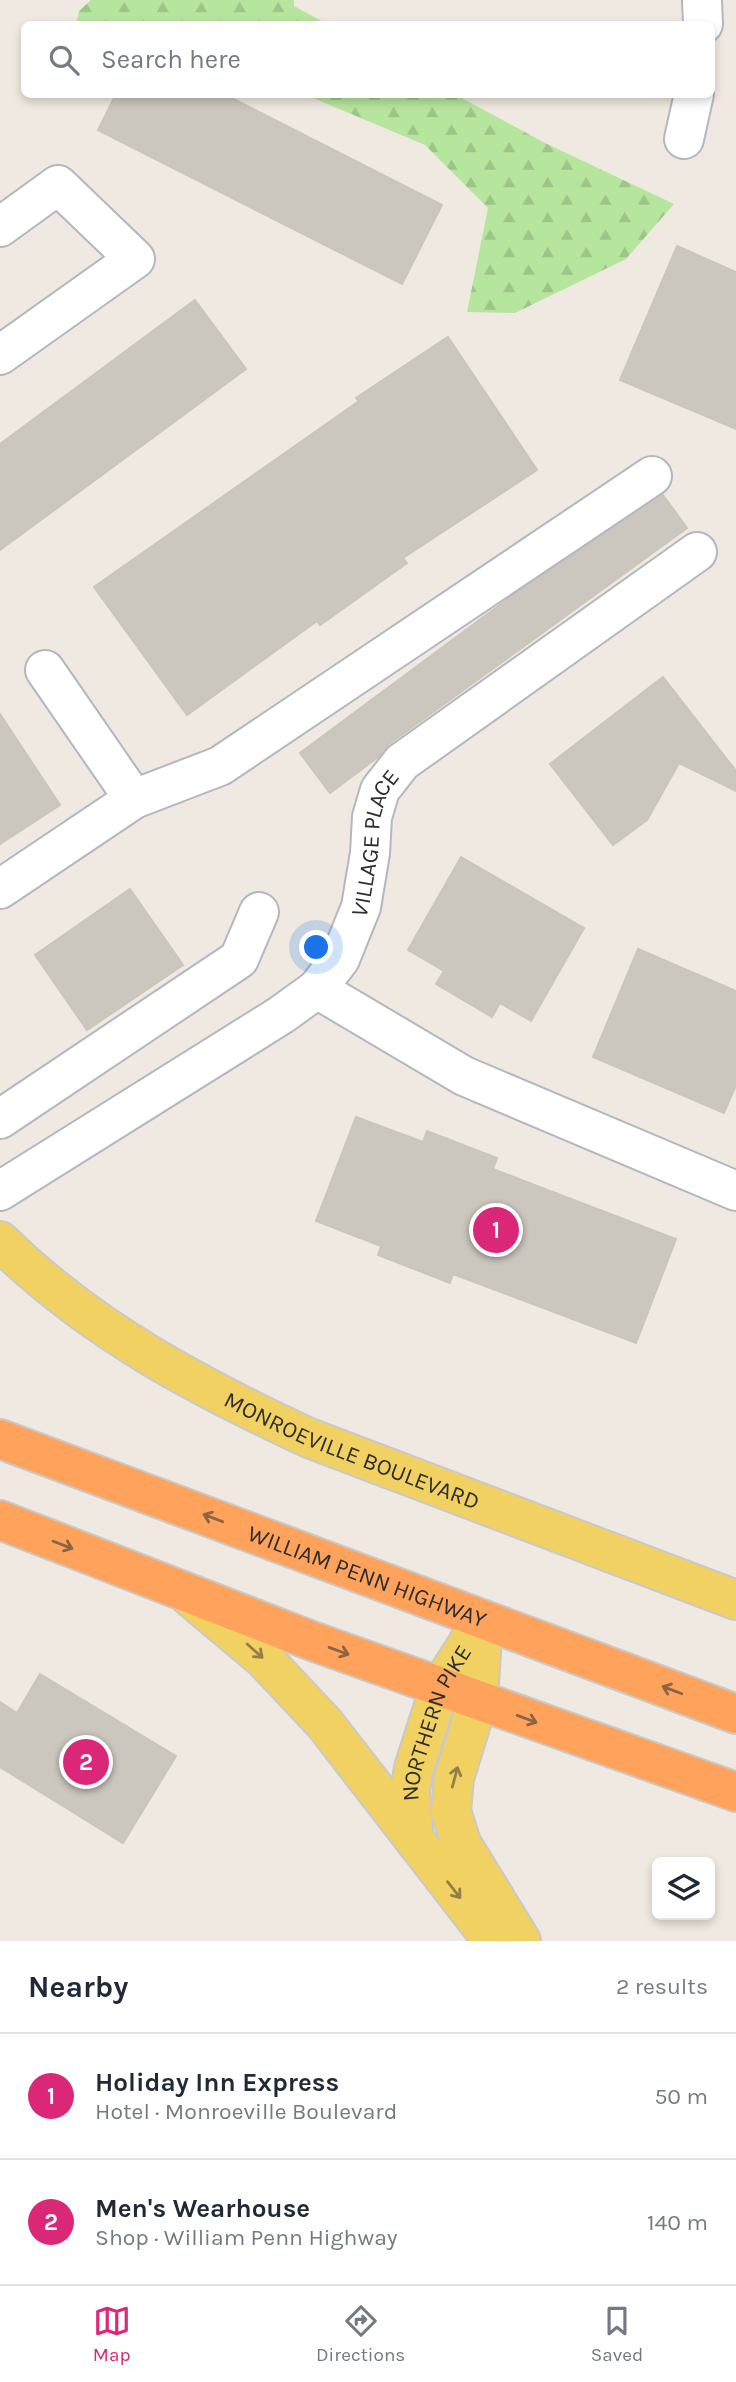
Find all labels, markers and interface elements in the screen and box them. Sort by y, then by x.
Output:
search box [21,21,715,98]
icon: search [45,41,83,79]
text: Search here [101,44,241,75]
street label: VILLAGE PLACE [345,764,405,921]
your location [299,930,333,964]
pin: 1 [473,1204,519,1256]
street label: MONROEVILLE BOULEVARD [220,1386,483,1516]
one-way arrow [202,1511,224,1523]
street label: WILLIAM PENN HIGHWAY [244,1520,491,1634]
one-way arrow [52,1539,74,1552]
street label: NORTHERN PIKE [397,1640,477,1802]
one-way arrow [246,1643,263,1660]
one-way arrow [328,1646,350,1658]
one-way arrow [662,1683,684,1695]
one-way arrow [516,1714,538,1726]
pin: 2 [63,1736,109,1788]
one-way arrow [449,1766,462,1789]
map controls [652,1857,715,1920]
button: layers [652,1857,715,1920]
one-way arrow [446,1880,461,1899]
text: Nearby [28,1969,128,2005]
text: 2 results [616,1973,708,2000]
text: Holiday Inn Express [95,2067,339,2098]
text: 1 [47,2083,55,2110]
text: 50 m [654,2083,708,2110]
text: Hotel · Monroeville Boulevard [95,2098,397,2125]
text: Men's Wearhouse [95,2193,310,2224]
text: 2 [44,2209,58,2236]
text: 140 m [647,2209,708,2236]
text: Shop · William Penn Highway [95,2224,398,2251]
tab: Map [93,2302,131,2366]
tab: Directions [316,2302,405,2366]
tab: Saved [591,2302,643,2366]

